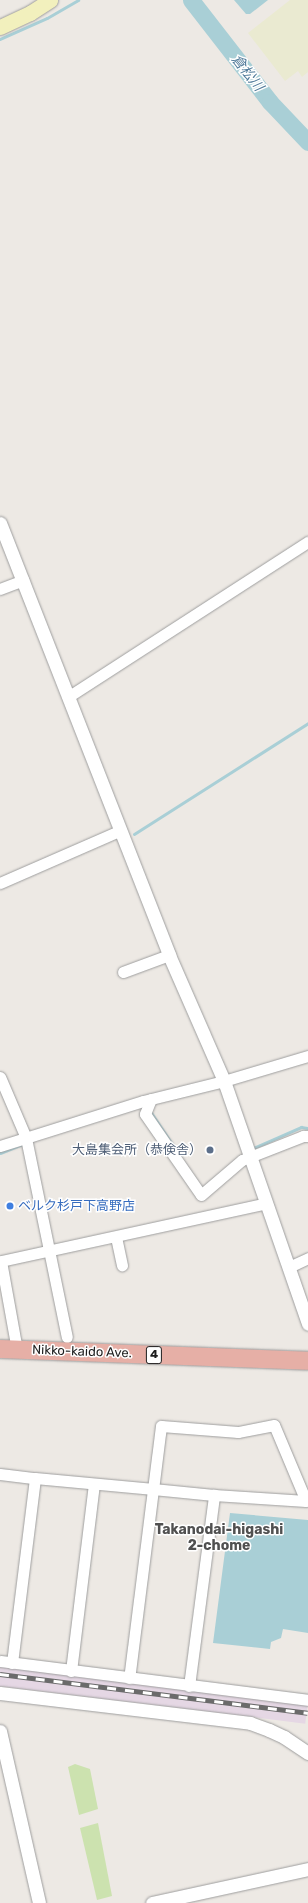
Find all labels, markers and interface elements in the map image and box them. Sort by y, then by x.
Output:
water label: 倉松川 [227,51,267,95]
place label: 大島集会所（恭倹舎） [72,1142,202,1158]
marker: 大島集会所（恭倹舎） [205,1145,215,1155]
place label: ベルク杉戸下高野店 [18,1198,135,1214]
marker: ベルク杉戸下高野店 [5,1201,15,1211]
street label: Nikko-kaido Ave. [32,1342,132,1362]
road number: 4 [145,1345,163,1365]
district label: Takanodai-higashi 2-chome [155,1522,283,1554]

